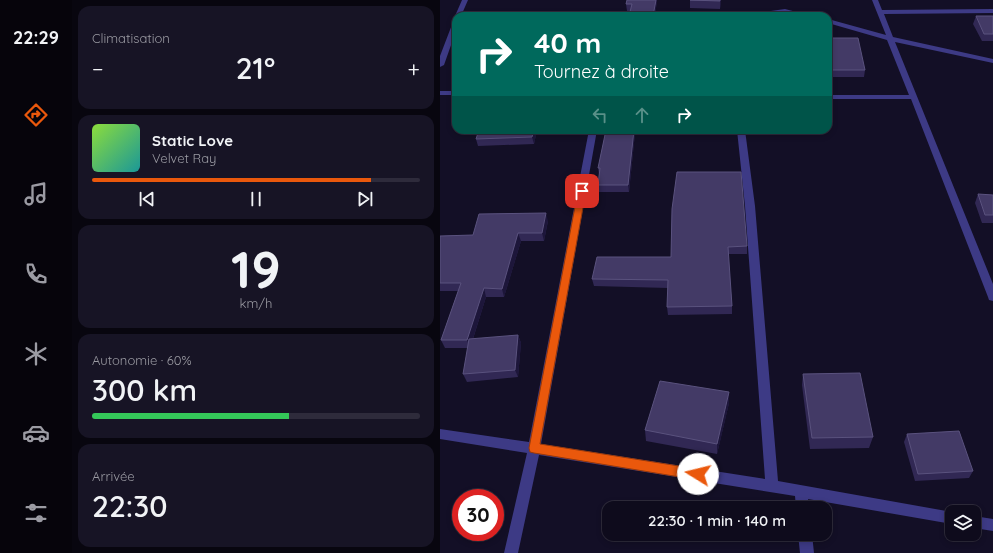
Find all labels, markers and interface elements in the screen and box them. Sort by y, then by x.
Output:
text: 40 m [534,25,601,60]
text: 22:29 [13,26,59,49]
icon: right [468,28,520,80]
text: Climatisation [92,30,170,46]
text: 21° [236,49,275,87]
text: − [92,55,103,83]
text: + [408,55,420,83]
text: Tournez à droite [534,60,669,83]
icon: directions [22,101,50,129]
icon: left [589,104,611,126]
icon: ahead [631,104,653,126]
icon: right [673,104,695,126]
text: Static Love [152,131,233,150]
text: Velvet Ray [152,150,217,166]
pin [565,174,599,208]
icon: music [22,180,50,208]
icon: arrive [571,180,593,202]
icon: previous [136,188,158,210]
icon: pause [245,188,267,210]
icon: next [354,188,376,210]
text: 19 [231,236,281,301]
icon: phone [22,260,50,288]
text: km/h [240,295,272,311]
icon: climate [22,340,50,368]
text: Autonomie · 60% [92,352,192,368]
text: 300 km [92,371,197,409]
icon: car [22,419,50,447]
position arrow [677,453,719,495]
text: Arrivée [92,468,135,484]
text: 22:30 [92,487,167,525]
speed limit sign: 30 [452,489,504,541]
icon: filters [22,499,50,527]
map controls [945,505,981,541]
button: layers [945,505,981,541]
text: 22:30 · 1 min · 140 m [648,511,786,530]

